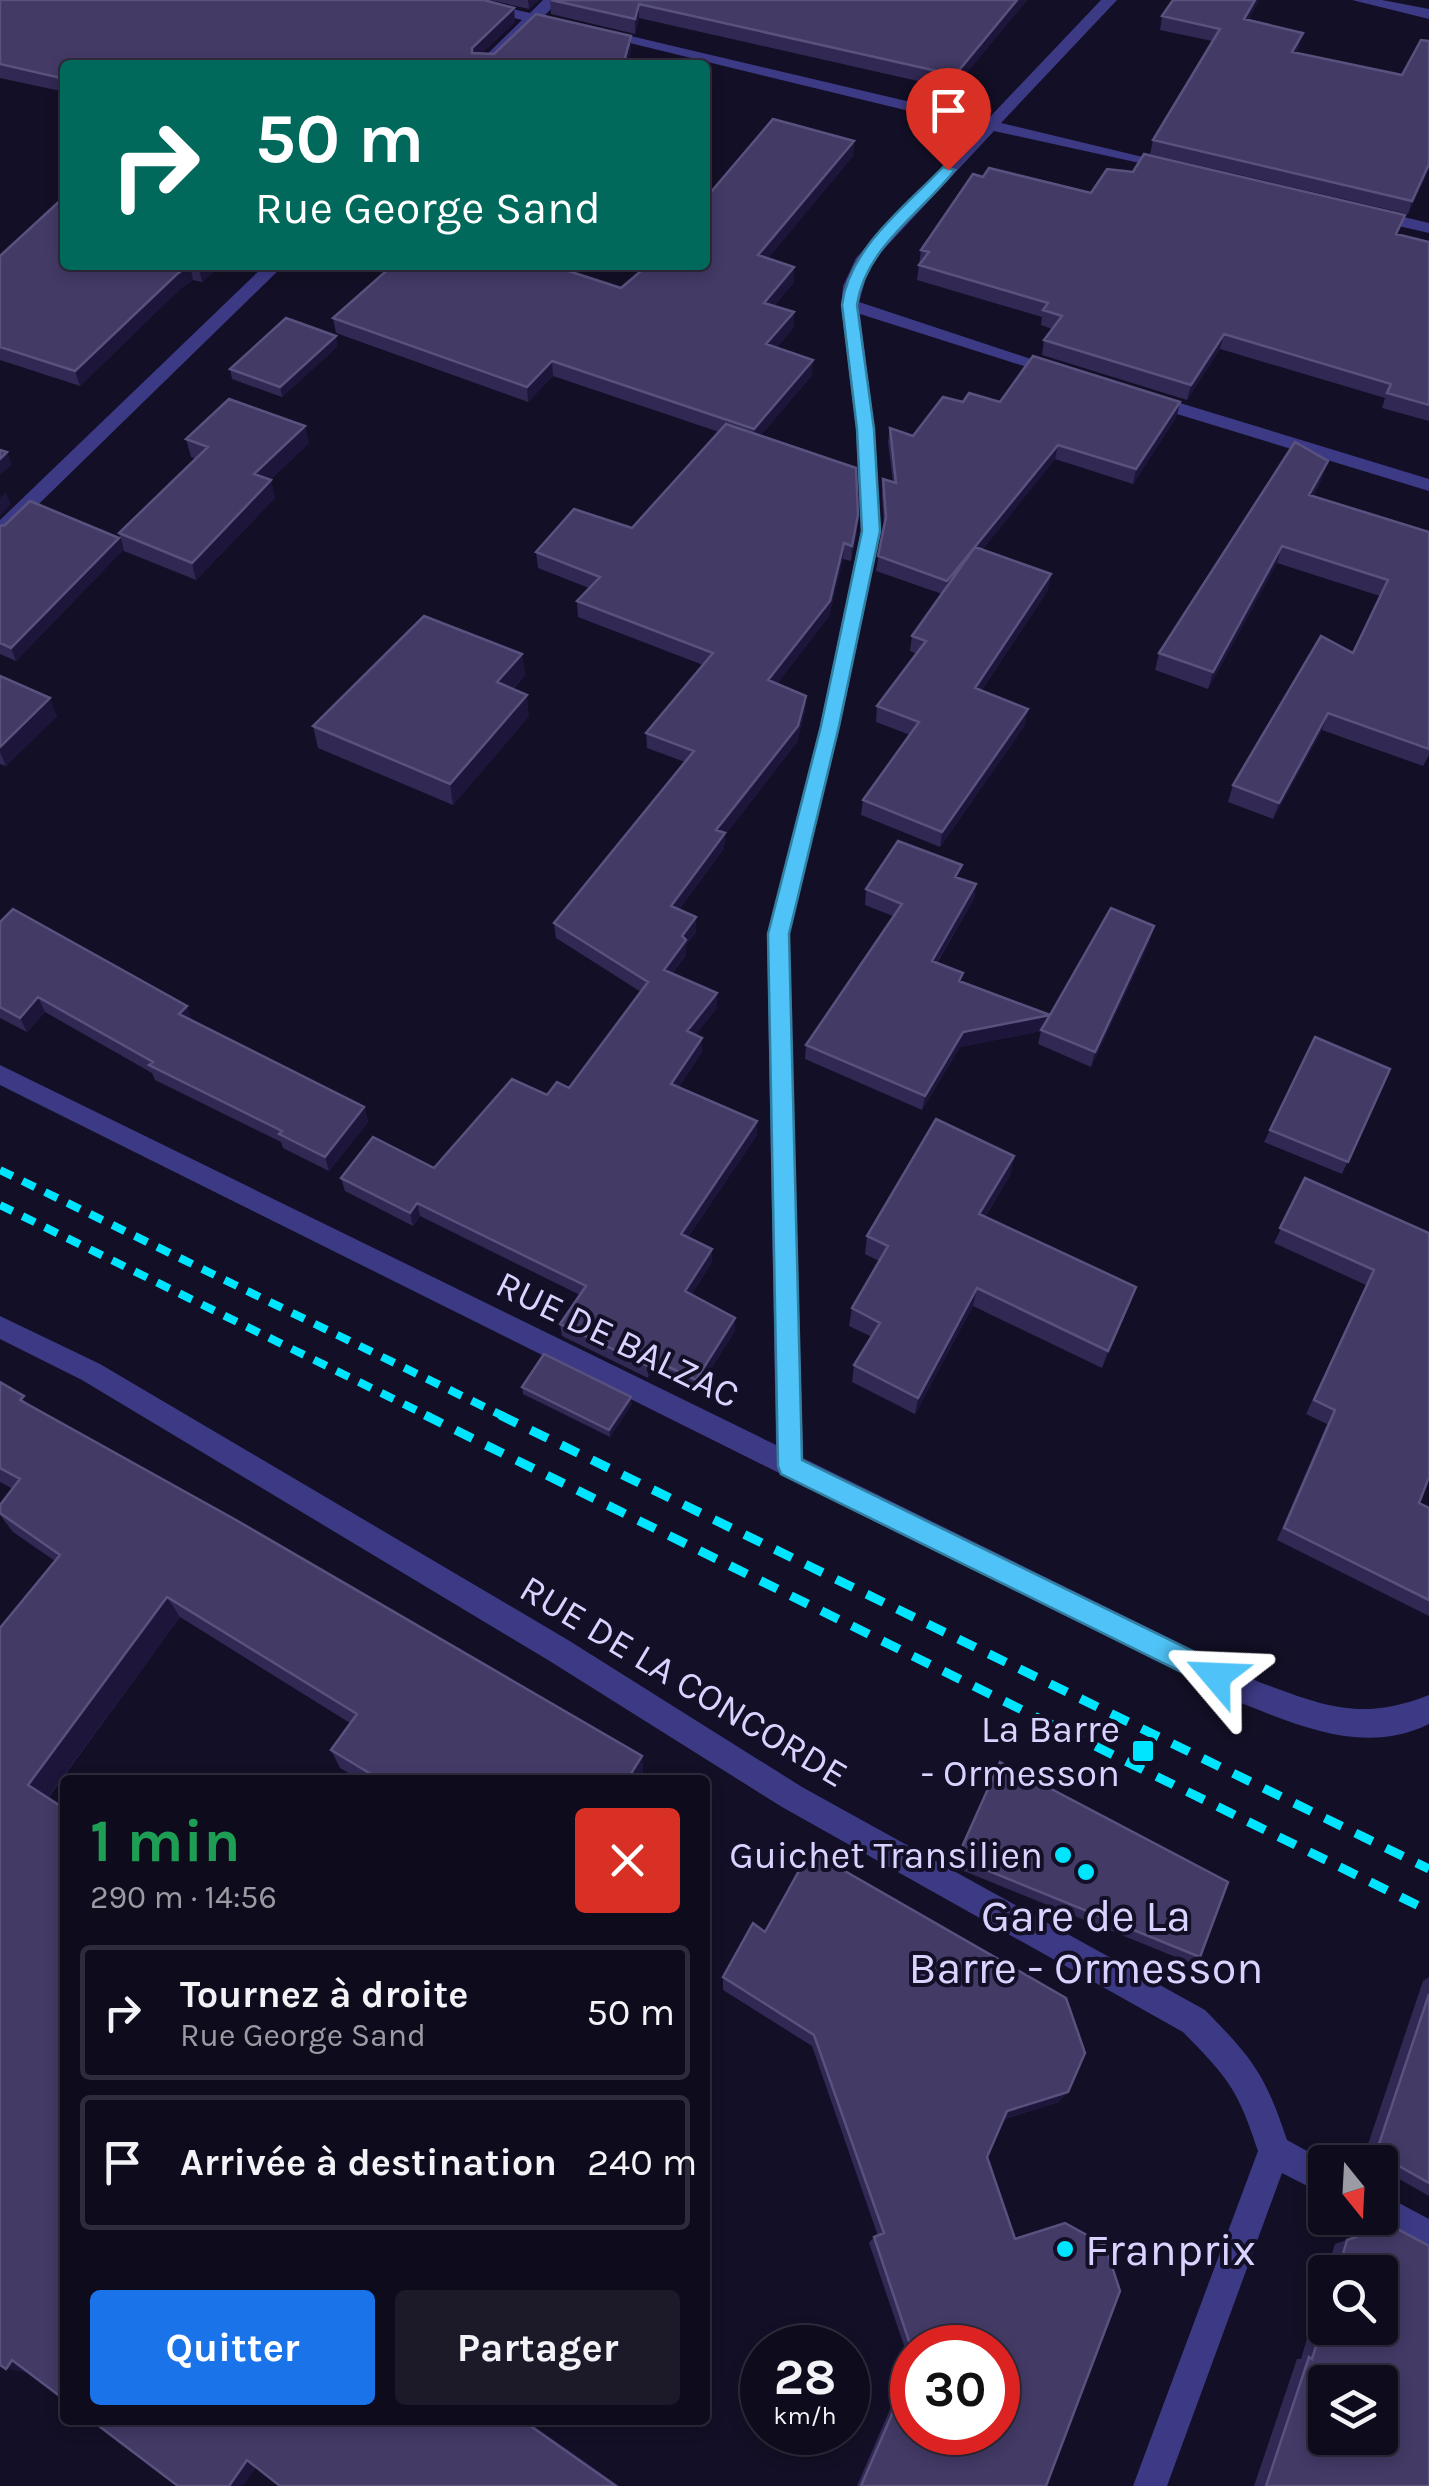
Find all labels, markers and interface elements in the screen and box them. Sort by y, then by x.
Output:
pin [906,68,991,171]
icon: arrive [921,83,976,138]
text: 50 m [255,98,424,180]
icon: right [90,100,220,230]
text: Rue George Sand [255,182,601,234]
street label: RUE DE BALZAC [489,1261,747,1418]
street label: RUE DE LA CONCORDE [512,1566,856,1797]
position arrow [1164,1624,1268,1728]
place label: La Barre - Ormesson [921,1707,1120,1796]
marker: La Barre - Ormesson [1130,1738,1156,1764]
text: 1 min [90,1806,241,1876]
button: close [575,1808,680,1913]
place label: Guichet Transilien [729,1833,1043,1878]
marker: Guichet Transilien [1052,1844,1074,1866]
marker: Gare de La Barre - Ormesson [1075,1861,1097,1883]
text: 290 m · 14:56 [90,1879,277,1916]
place label: Gare de La Barre - Ormesson [909,1890,1263,1994]
text: Tournez à droite [180,1972,468,2017]
icon: right [95,1985,150,2040]
text: 50 m [586,1990,675,2035]
text: Rue George Sand [180,2017,426,2054]
icon: arrive [95,2135,150,2190]
text: Arrivée à destination [180,2140,557,2185]
text: 240 m [587,2140,697,2185]
north arrow [1308,2145,1398,2235]
map controls [1308,2145,1398,2455]
place label: Franprix [1085,2224,1256,2276]
marker: Franprix [1054,2238,1076,2260]
button: search [1308,2255,1398,2345]
button: Quitter [90,2290,375,2405]
button: Partager [395,2290,680,2405]
speed limit sign: 30 [890,2325,1020,2455]
text: 28 [774,2348,836,2407]
button: layers [1308,2365,1398,2455]
text: km/h [773,2401,837,2430]

